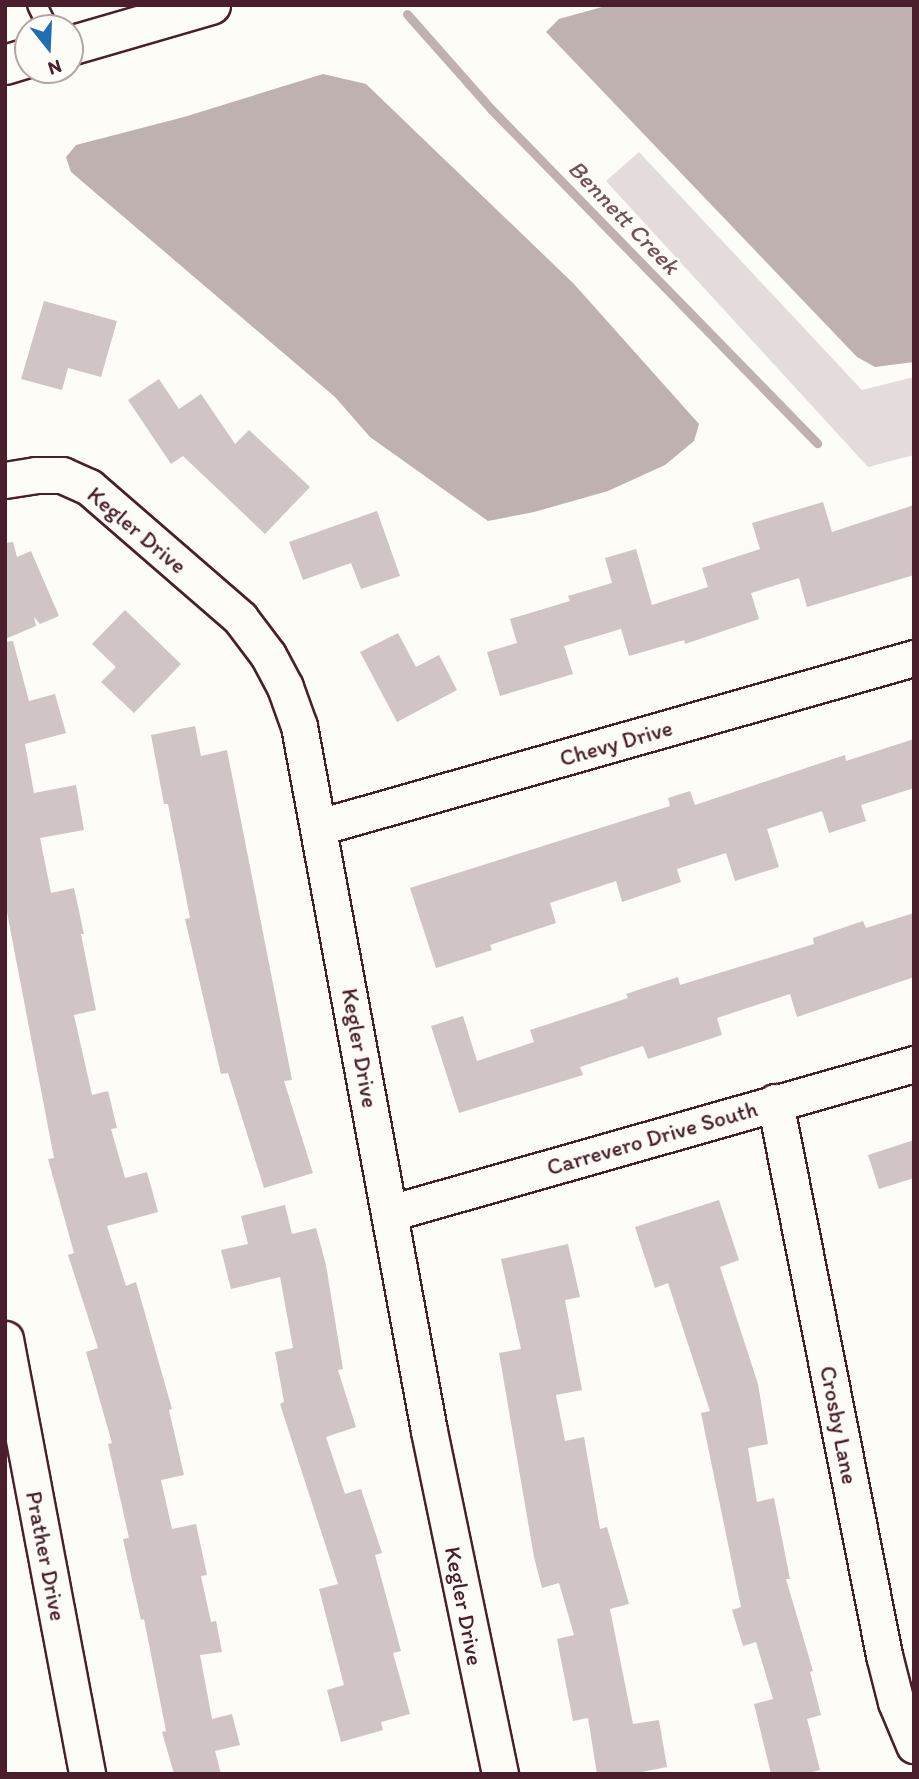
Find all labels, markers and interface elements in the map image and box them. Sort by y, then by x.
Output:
north arrow [14,14,84,84]
text: N [45,55,65,80]
water label: Bennett Creek [563,154,685,280]
street label: Kegler Drive [82,481,192,579]
street label: Chevy Drive [556,714,676,772]
street label: Kegler Drive [336,986,384,1110]
street label: Carrevero Drive South [543,1095,761,1181]
street label: Crosby Lane [814,1363,864,1487]
street label: Prather Drive [20,1489,72,1623]
street label: Kegler Drive [439,1544,489,1668]

